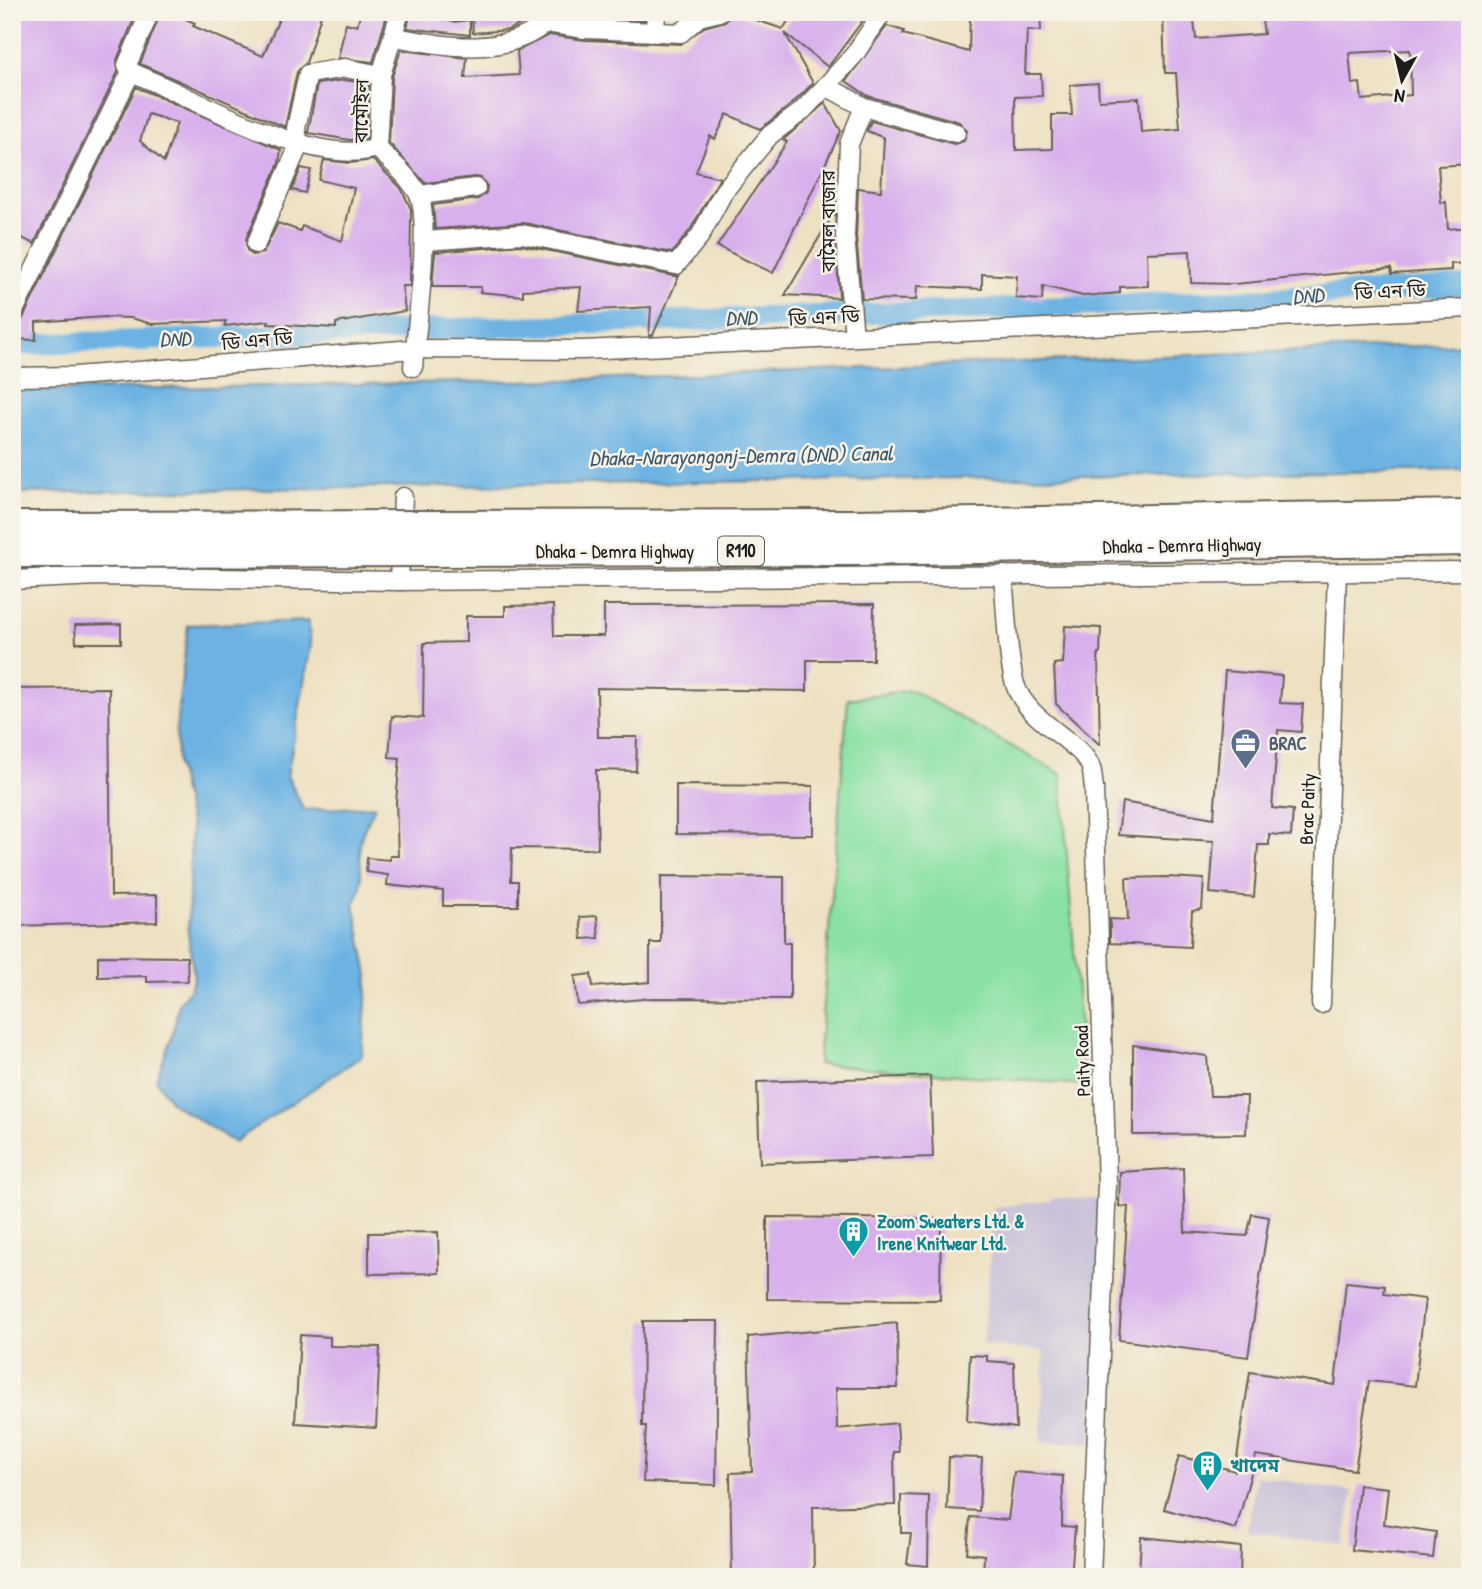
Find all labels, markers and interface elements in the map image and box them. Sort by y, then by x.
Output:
north arrow [1366,46,1436,116]
street label: বামৌইল [347,78,375,144]
text: N [1393,83,1406,110]
street label: বামৈল বাজার [815,169,841,273]
street label: ডি এন ডি [1353,276,1427,306]
water label: DND [1291,280,1327,311]
water label: DND [725,302,759,333]
street label: ডি এন ডি [787,302,861,332]
water label: DND [159,323,193,354]
street label: ডি এন ডি [219,324,294,356]
water label: Dhaka-Narayongonj-Demra (DND) Canal [589,438,894,473]
street label: Dhaka - Demra Highway [1102,531,1262,559]
road number: R110 [718,536,764,566]
street label: Dhaka - Demra Highway [536,538,694,564]
office icon: BRAC [1229,726,1263,770]
place label: BRAC [1269,730,1307,756]
street label: Brac Paity [1293,773,1321,845]
street label: Paity Road [1068,1025,1096,1097]
place label: Zoom Sweaters Ltd. & Irene Knitwear Ltd. [877,1208,1024,1256]
building icon: Zoom Sweaters Ltd. & Irene Knitwear Ltd. [837,1215,871,1259]
building icon: খাদেম [1190,1448,1224,1492]
place label: খাদেম [1230,1452,1280,1478]

